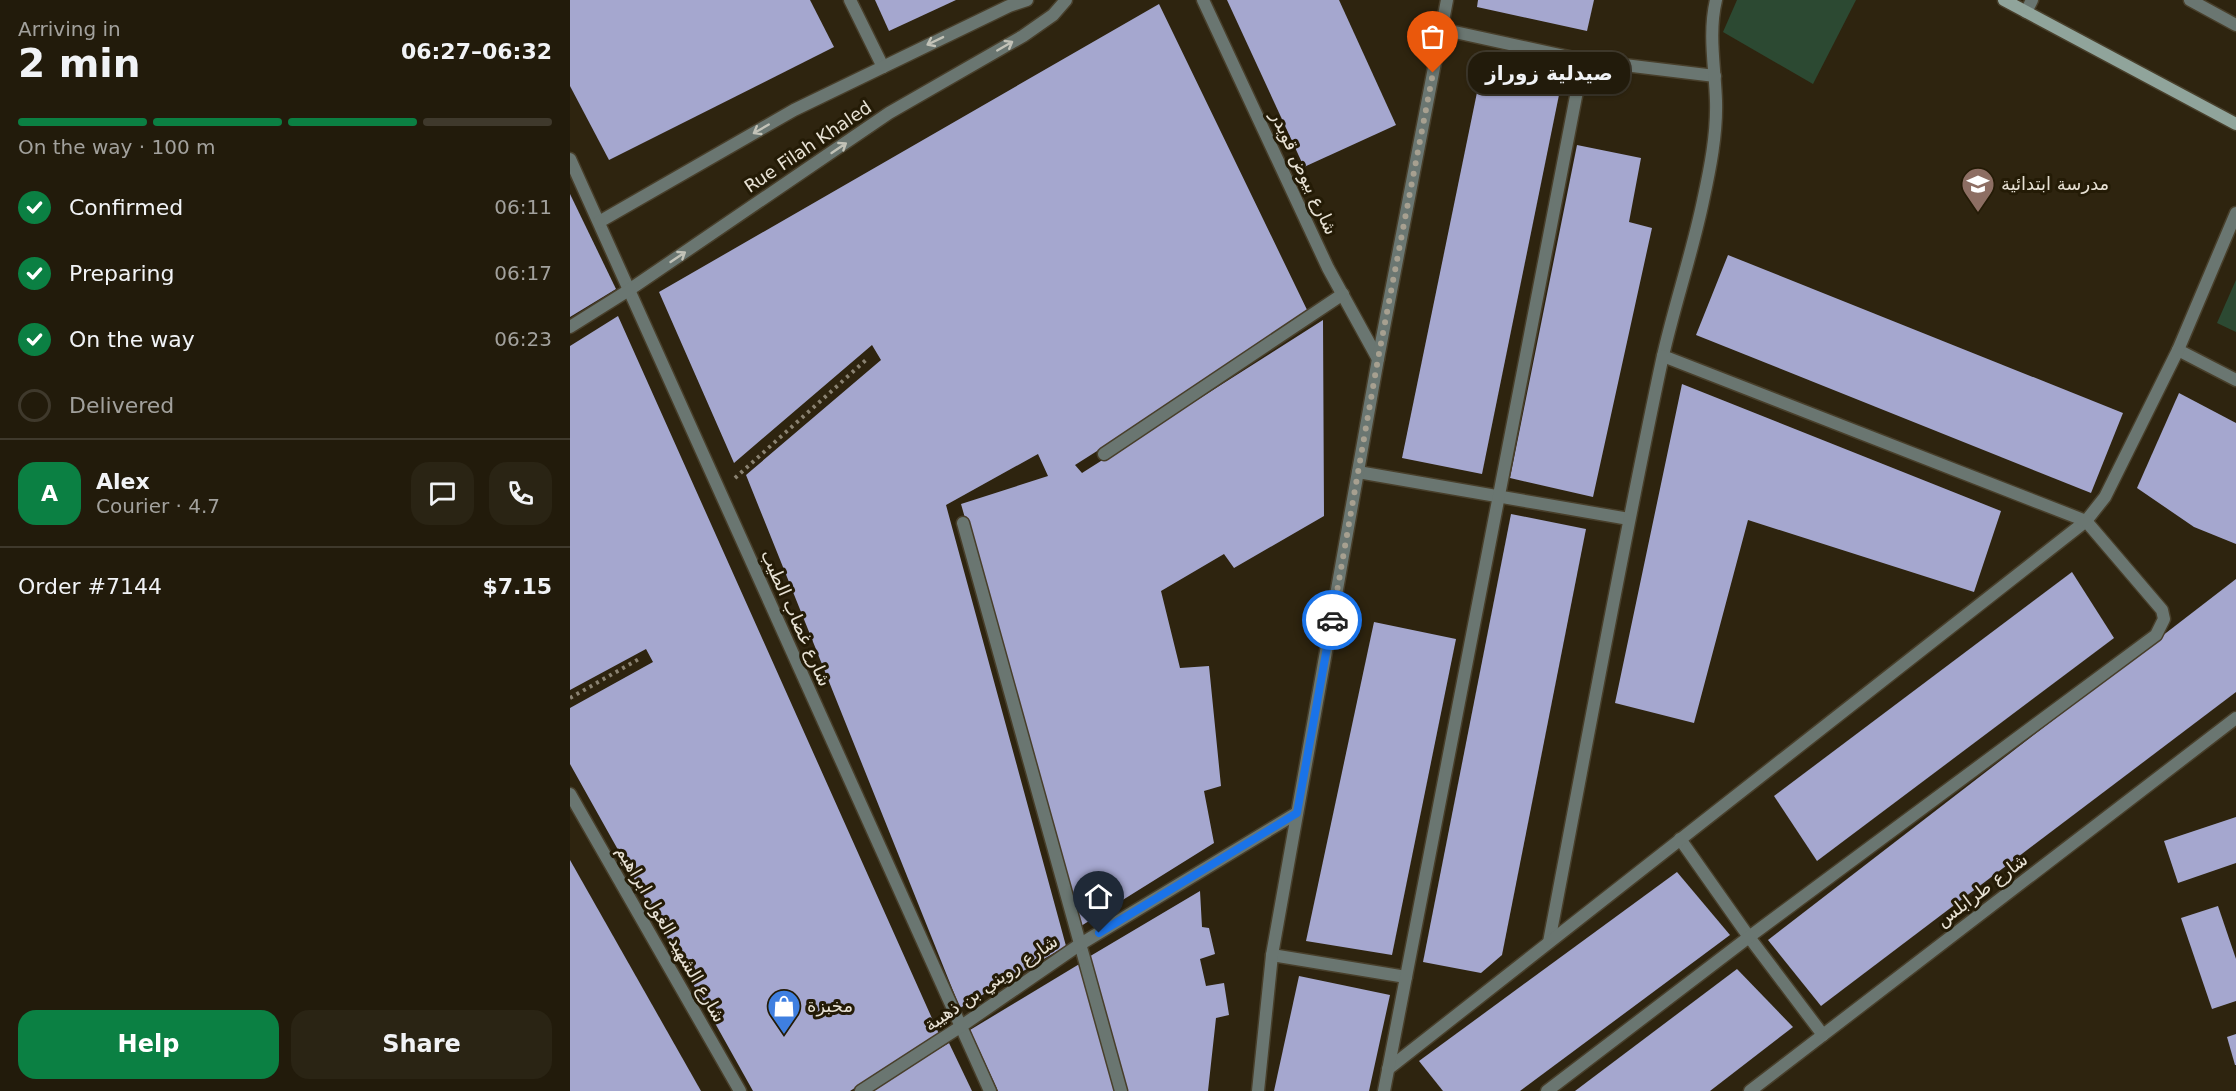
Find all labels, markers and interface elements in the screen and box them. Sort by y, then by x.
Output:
pin [1407,11,1458,73]
text: Arriving in [18,17,121,41]
icon: bag [1416,20,1449,53]
one-way arrow [927,36,945,48]
text: 06:27–06:32 [401,39,552,64]
one-way arrow [996,40,1013,52]
text: 2 min [18,41,140,86]
callout: صيدلية زوراز [1469,52,1631,94]
text: صيدلية زوراز [1485,61,1613,85]
street label: Rue Filah Khaled [740,96,875,197]
street label: شارع بيوض قويدر [1265,107,1342,238]
one-way arrow [753,123,770,135]
text: On the way · 100 m [18,135,216,159]
one-way arrow [830,142,847,154]
school or university icon: مدرسة ابتدائية [1960,166,1996,213]
place label: مدرسة ابتدائية [2001,173,2109,194]
icon: check [18,191,51,224]
text: Confirmed [69,195,183,220]
text: 06:11 [494,195,552,219]
one-way arrow [669,251,685,263]
icon: check [18,257,51,290]
text: Preparing [69,261,175,286]
text: 06:17 [494,261,552,285]
icon: check [18,323,51,356]
text: On the way [69,327,195,352]
text: 06:23 [494,327,552,351]
text: Delivered [69,393,174,418]
button: chat [411,462,474,525]
button: phone [489,462,552,525]
text: Alex [96,469,150,494]
text: A [41,481,58,506]
text: Courier · 4.7 [96,494,220,518]
street label: شارع غضاب الطيب [756,546,836,690]
text: Order #7144 [18,574,162,599]
text: $7.15 [482,574,552,599]
courier [1302,590,1362,650]
icon: car [1316,604,1349,637]
street label: شارع الشهيد الغول ابراهيم [611,842,731,1026]
street label: شارع طرابلس [1932,848,2032,932]
pin [1073,871,1124,933]
icon: home [1082,880,1115,913]
street label: شارع رويني بن ذهيبة [920,930,1062,1036]
shop icon: مخبزة [766,988,802,1035]
place label: مخبزة [807,995,853,1017]
button: Help [18,1010,279,1079]
button: Share [291,1010,552,1079]

